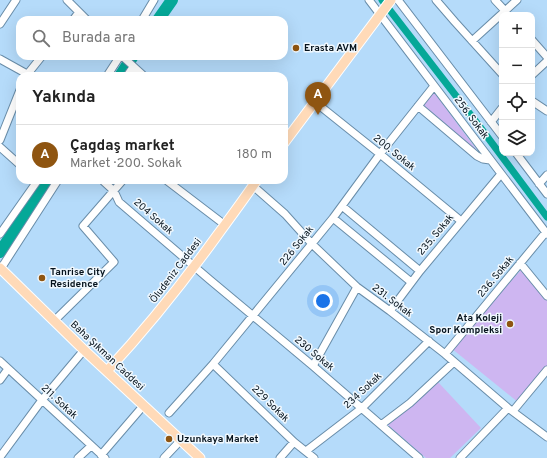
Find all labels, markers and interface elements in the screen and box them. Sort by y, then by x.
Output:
map controls [499,12,535,156]
button: + [499,12,535,48]
search box [16,16,288,60]
icon: search [30,27,52,49]
text: Burada ara [62,29,135,48]
place label: Erasta AVM [304,42,357,55]
marker: Erasta AVM [291,43,301,53]
button: − [499,48,535,84]
pin: A [305,82,331,115]
button: locate [499,84,535,120]
text: Yakında [32,87,96,109]
street label: 256. Sokak [451,94,491,142]
button: layers [499,120,535,156]
street label: 200. Sokak [370,132,418,174]
text: Çagdaş market [70,137,175,156]
text: A [40,147,50,163]
text: 180 m [237,147,272,163]
text: Market · 200. Sokak [70,156,182,172]
street label: 204 Sokak [131,196,175,238]
street label: 235. Sokak [415,212,457,258]
street label: 226 Sokak [277,223,317,269]
street label: Öludeniz Caddesi [147,236,205,306]
street label: 236. Sokak [475,254,517,300]
place label: Tanrise City Residence [50,266,106,291]
marker: Tanrise City Residence [37,273,47,283]
street label: 231. Sokak [369,282,415,320]
your location [313,291,333,311]
place label: Ata Koleji Spor Kompleksi [429,312,502,337]
street label: Baha Şıkman Caddesi [67,318,147,394]
marker: Ata Koleji Spor Kompleksi [505,319,515,329]
street label: 230 Sokak [291,334,337,374]
street label: 234 Sokak [341,370,385,412]
street label: 211. Sokak [38,382,80,422]
street label: 229 Sokak [248,383,292,425]
place label: Uzunkaya Market [177,433,259,446]
marker: Uzunkaya Market [164,434,174,444]

